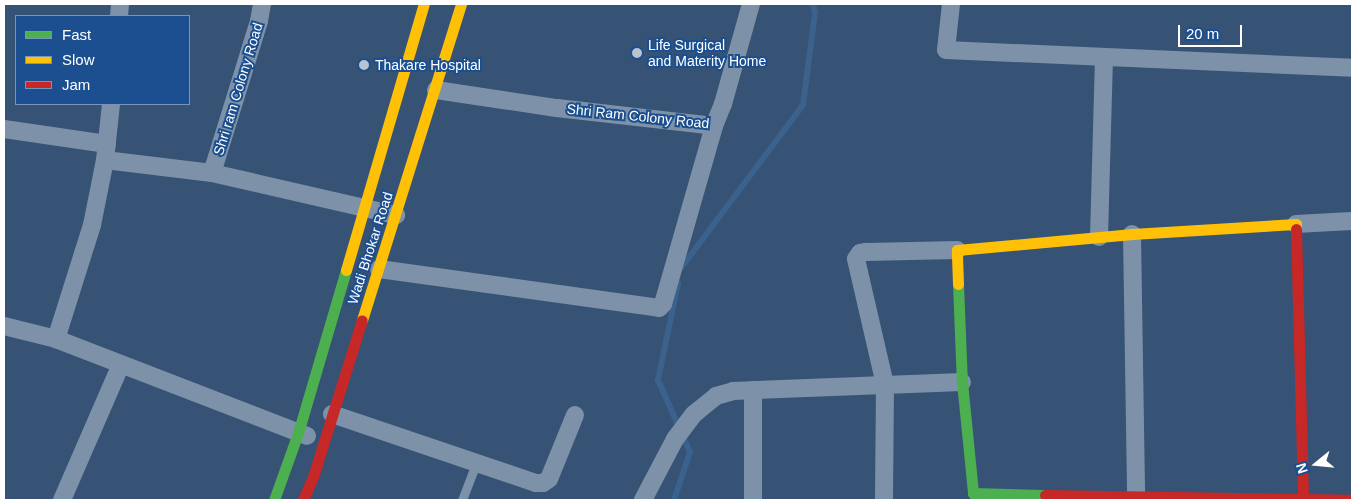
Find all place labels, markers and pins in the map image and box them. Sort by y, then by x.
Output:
place label: Life Surgical and Materity Home [648,37,766,70]
marker: Life Surgical and Materity Home [630,46,644,60]
place label: Thakare Hospital [375,57,481,73]
marker: Thakare Hospital [357,58,371,72]

